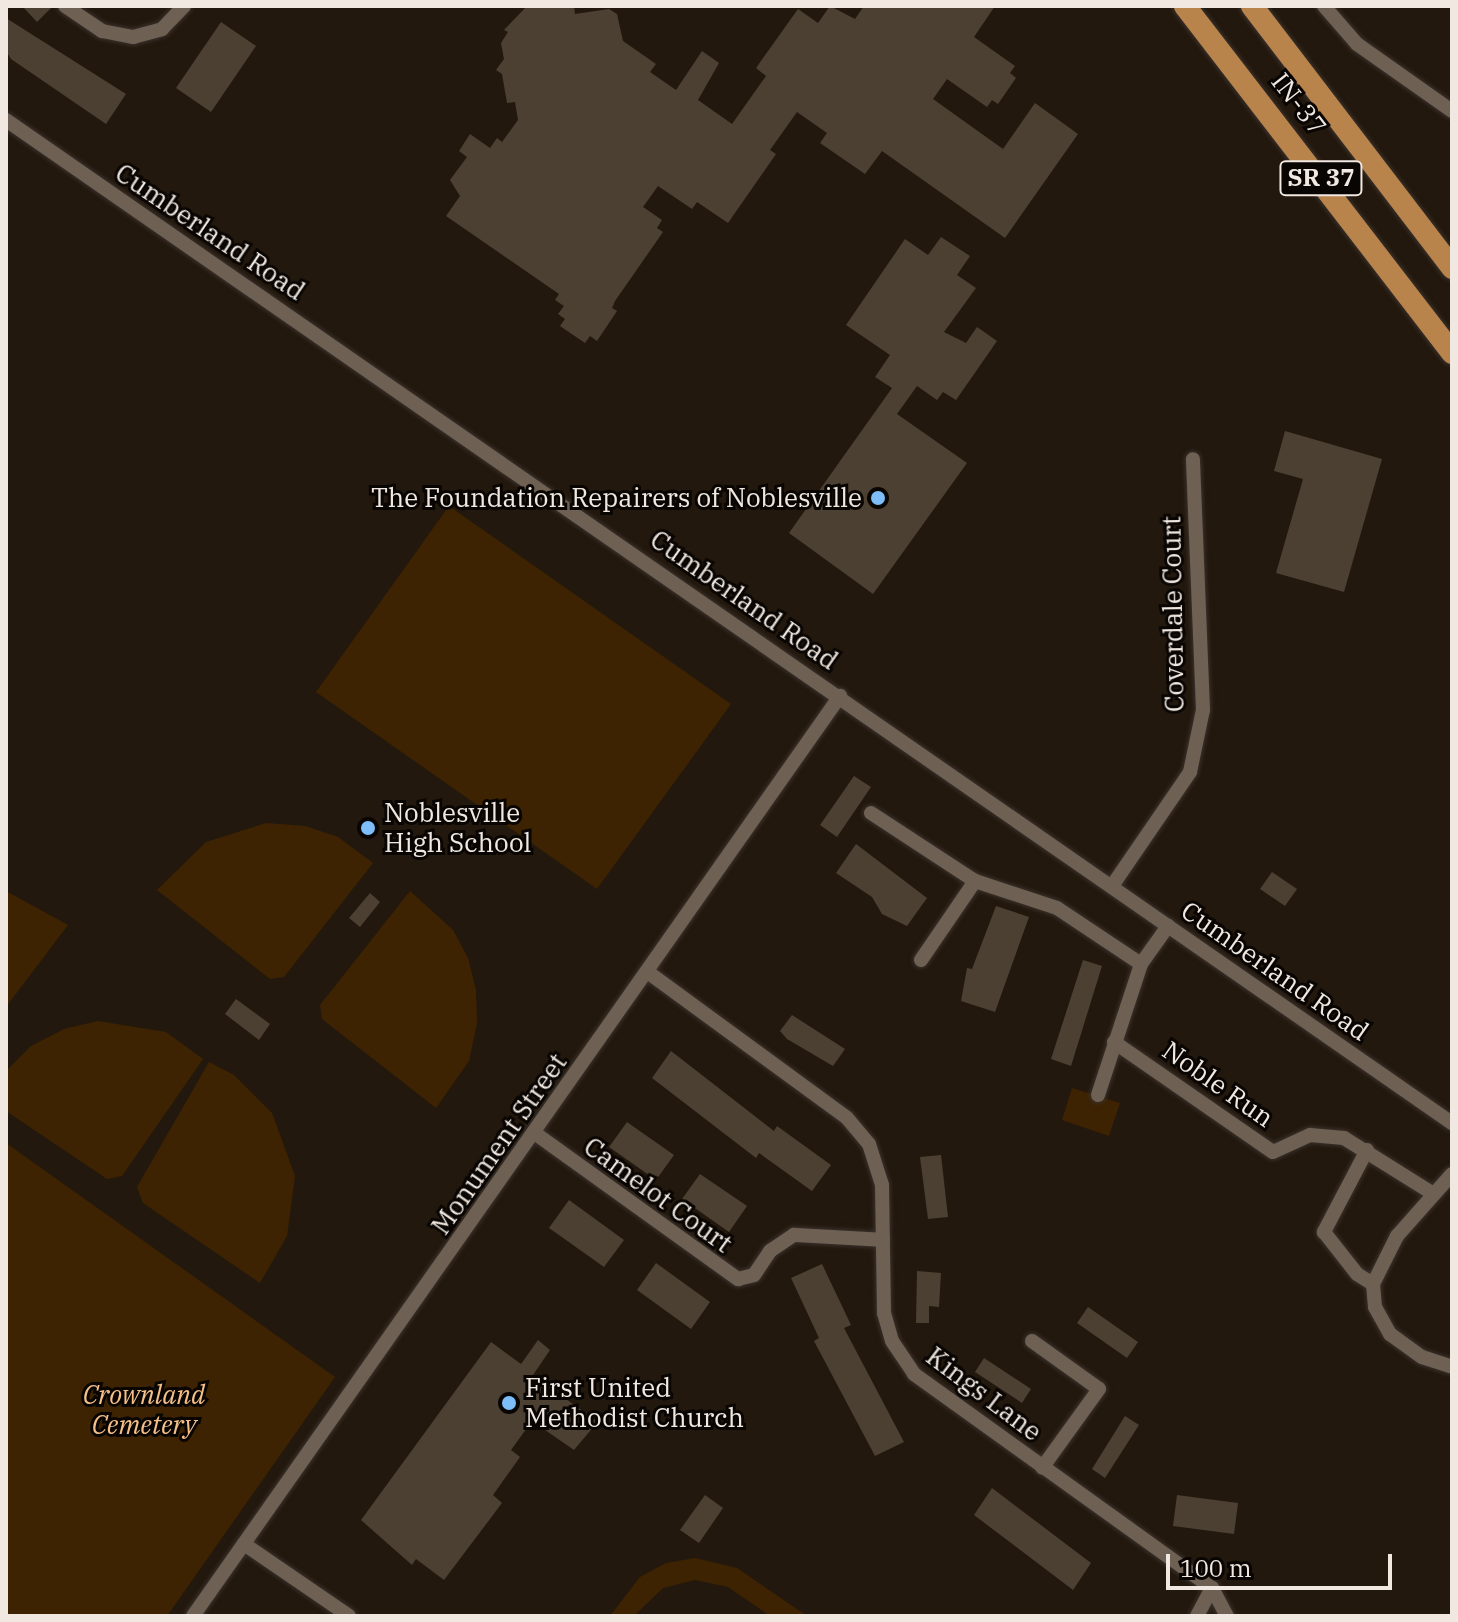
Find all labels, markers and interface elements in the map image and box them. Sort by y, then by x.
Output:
street label: IN-37 [1265,67,1333,141]
street label: Cumberland Road [109,157,311,307]
road number: SR 37 [1279,158,1363,198]
place label: The Foundation Repairers of Noblesville [371,482,862,514]
marker: The Foundation Repairers of Noblesville [869,489,887,507]
street label: Coverdale Court [1156,516,1190,712]
street label: Cumberland Road [644,524,844,676]
place label: Noblesville High School [384,797,531,858]
marker: Noblesville High School [359,819,377,837]
street label: Cumberland Road [1175,895,1375,1047]
street label: Noble Run [1157,1034,1279,1134]
street label: Monument Street [425,1048,573,1240]
street label: Camelot Court [578,1131,738,1259]
street label: Kings Lane [920,1341,1048,1447]
place label: First United Methodist Church [525,1372,744,1434]
park label: Crownland Cemetery [83,1379,205,1440]
marker: First United Methodist Church [500,1394,518,1412]
scale bar [1170,1538,1396,1588]
text: 100 m [1180,1552,1252,1584]

